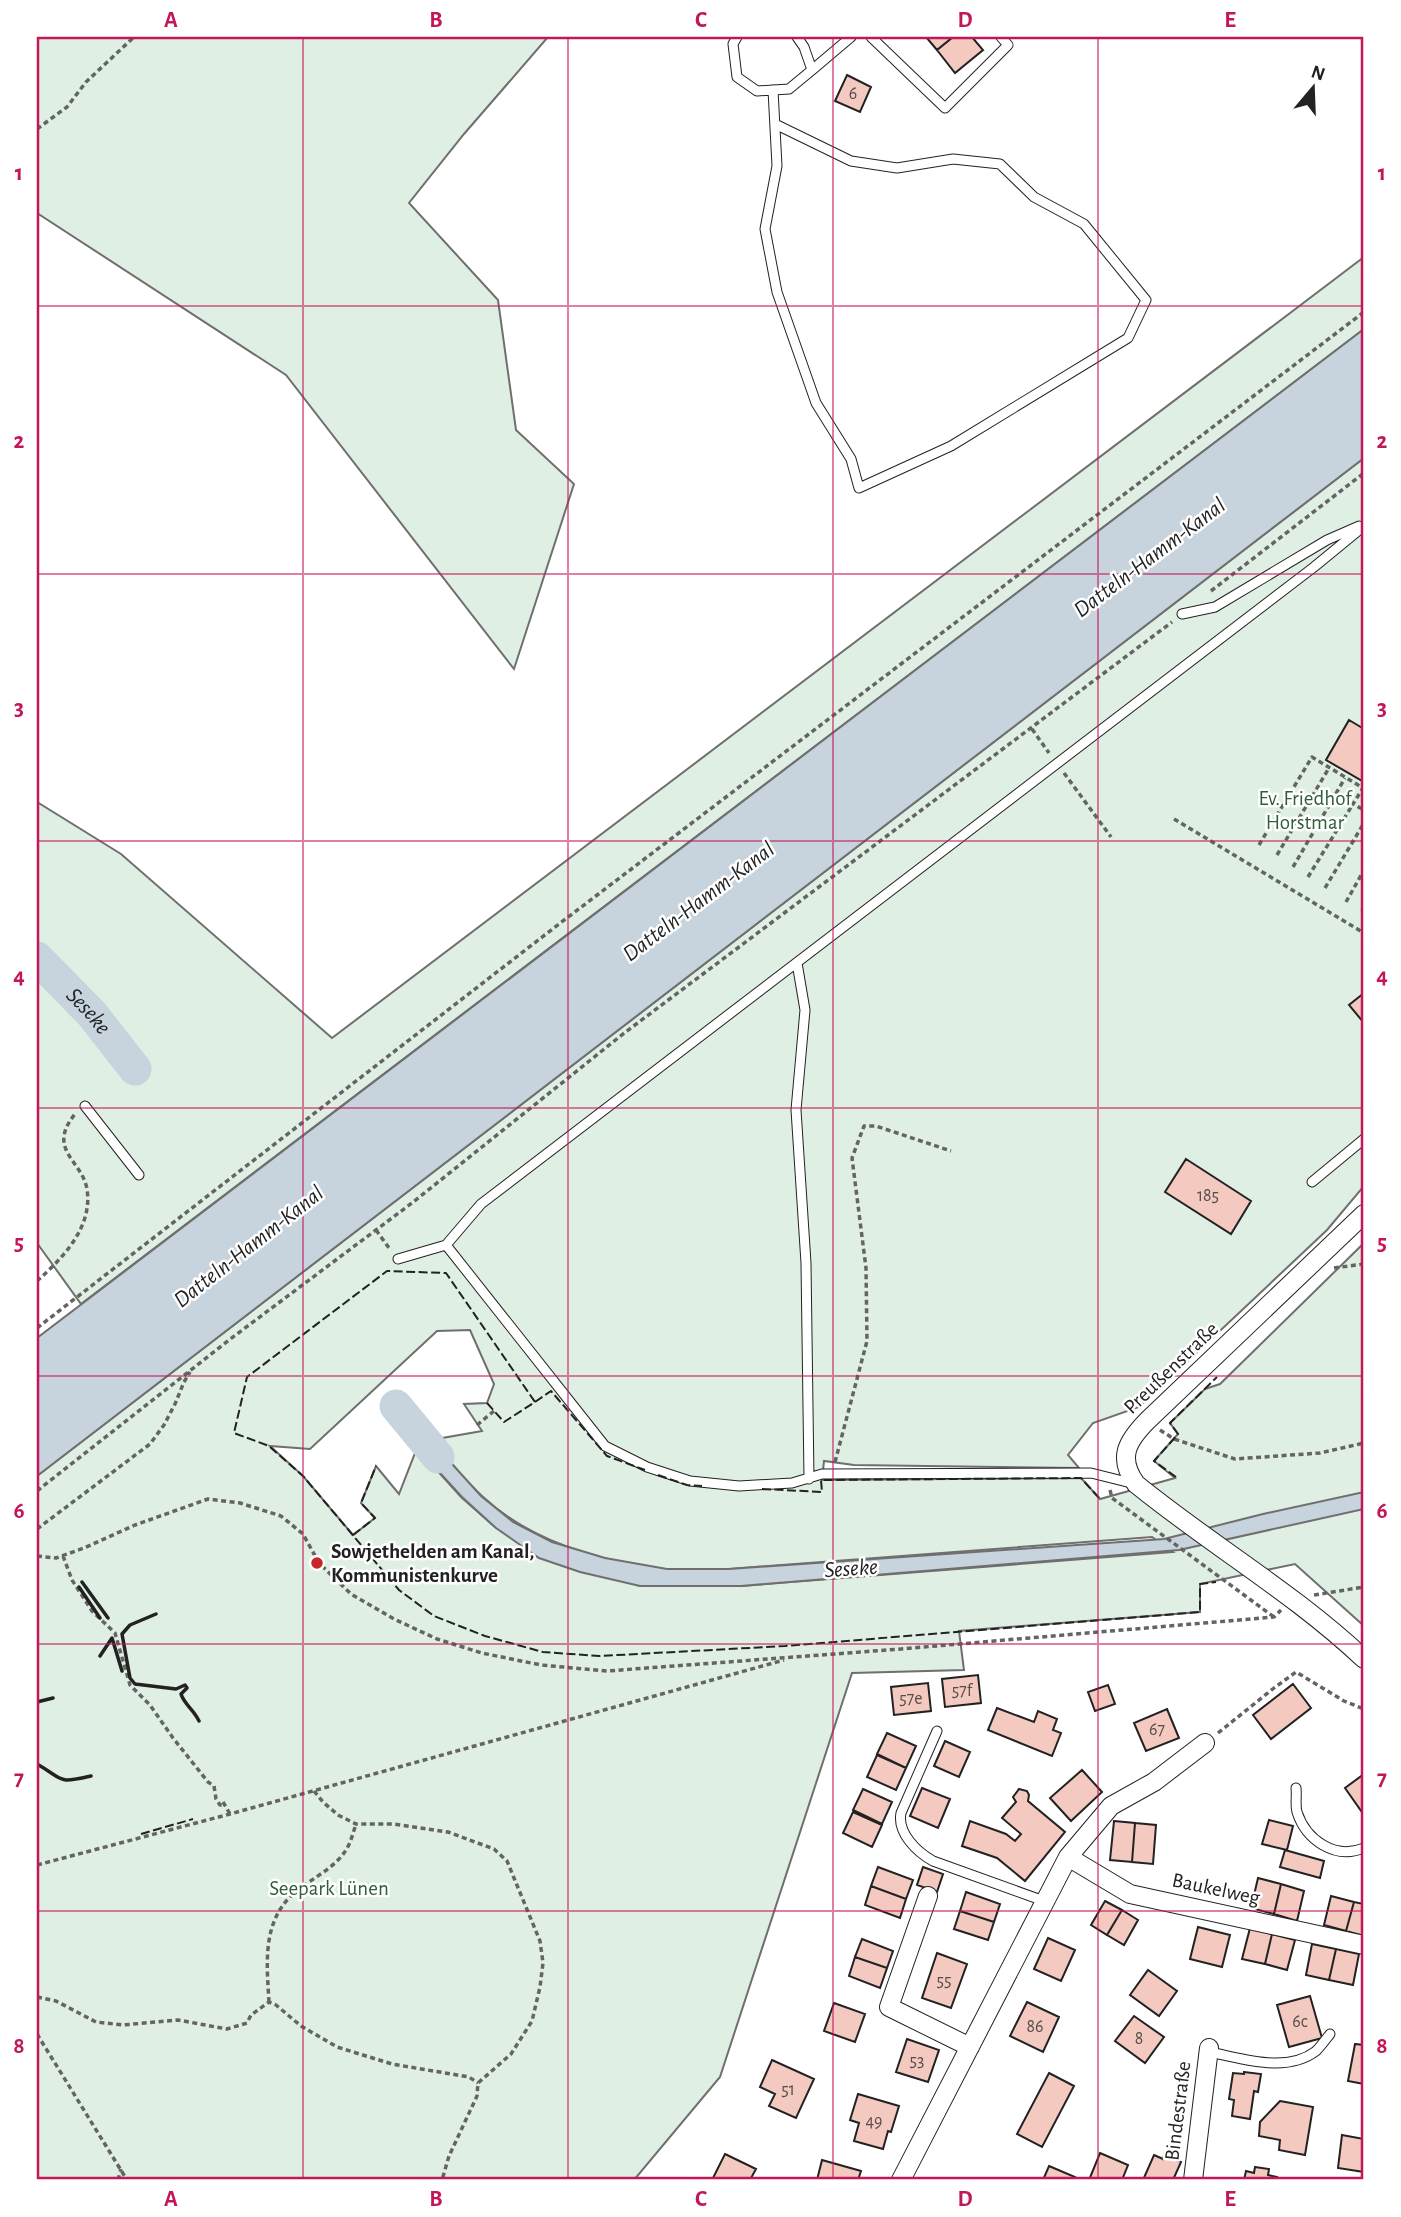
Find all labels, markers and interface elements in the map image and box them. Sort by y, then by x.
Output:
text: A [164,9,178,32]
text: B [429,9,443,32]
text: C [695,9,707,32]
text: D [957,9,973,32]
text: E [1224,9,1236,32]
north arrow [1278,52,1348,122]
text: N [1309,62,1327,84]
house number: 6 [849,85,857,103]
text: 1 [15,162,23,185]
text: 1 [1378,162,1386,185]
text: 2 [14,430,25,453]
text: 2 [1377,430,1388,453]
water label: Datteln-Hamm-Kanal [1070,494,1230,622]
text: 3 [14,697,24,720]
text: 3 [1377,697,1387,720]
park label: Ev. Friedhof Horstmar [1258,788,1353,833]
water label: Datteln-Hamm-Kanal [619,838,779,966]
text: 4 [13,965,25,988]
text: 4 [1376,965,1388,988]
water label: Seseke [62,984,115,1039]
water label: Datteln-Hamm-Kanal [170,1181,328,1312]
house number: 185 [1197,1187,1219,1205]
text: 5 [14,1232,24,1255]
text: 5 [1377,1232,1387,1255]
street label: Preußenstraße [1120,1318,1222,1418]
text: 6 [13,1500,25,1523]
text: 6 [1376,1500,1388,1523]
place label: Sowjethelden am Kanal, Kommunistenkurve [331,1541,534,1586]
marker: Sowjethelden am Kanal, Kommunistenkurve [309,1555,325,1571]
water label: Seseke [823,1556,879,1582]
house number: 57f [952,1682,974,1700]
house number: 57e [899,1690,923,1708]
house number: 67 [1149,1721,1165,1739]
text: 7 [14,1767,24,1790]
text: 7 [1377,1767,1387,1790]
street label: Baukelweg [1170,1869,1263,1909]
park label: Seepark Lünen [269,1878,389,1899]
house number: 55 [936,1972,952,1990]
house number: 6c [1292,2013,1308,2031]
house number: 86 [1027,2018,1044,2036]
house number: 8 [1135,2030,1143,2048]
text: 8 [13,2035,25,2058]
text: 8 [1376,2035,1388,2058]
house number: 53 [910,2052,924,2070]
street label: Bindestraße [1161,2060,1195,2162]
house number: 51 [781,2081,795,2099]
house number: 49 [865,2113,883,2131]
text: A [164,2188,178,2211]
text: B [429,2188,443,2211]
text: C [695,2188,707,2211]
text: D [957,2188,973,2211]
text: E [1224,2188,1236,2211]

